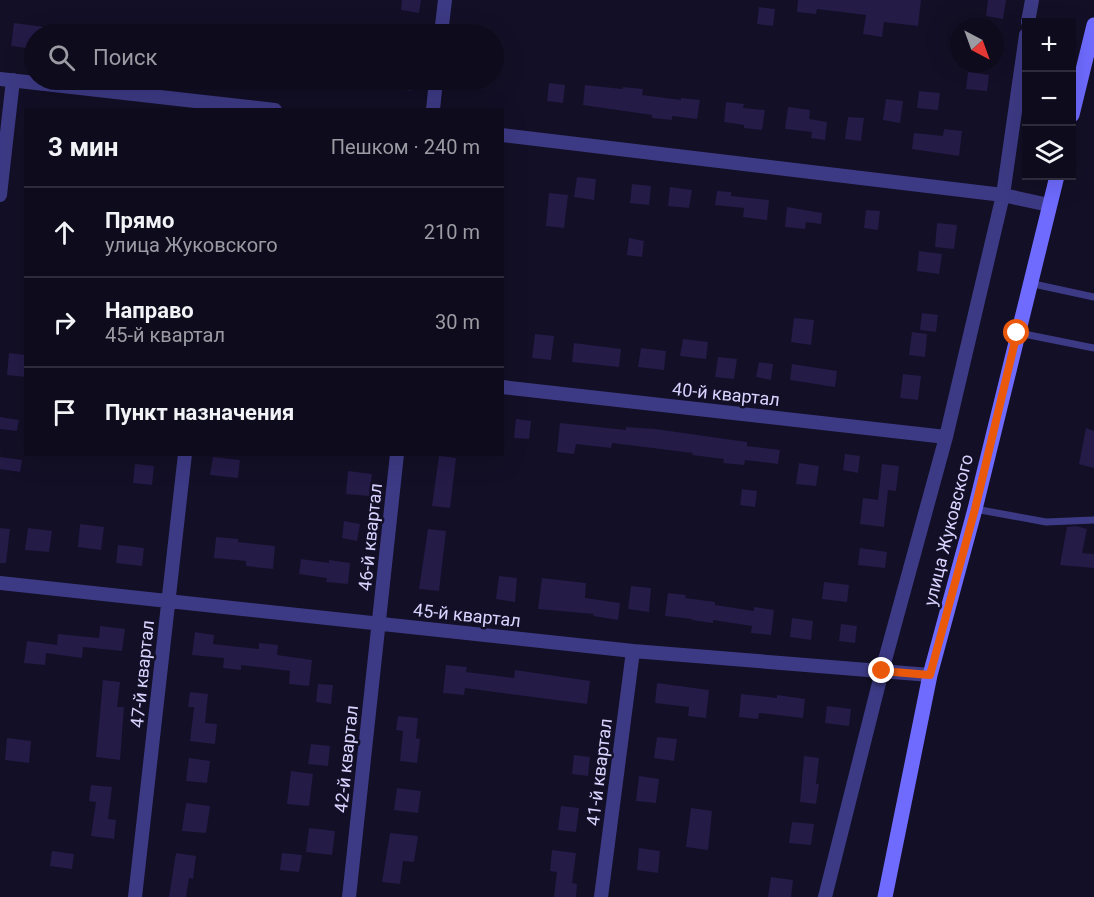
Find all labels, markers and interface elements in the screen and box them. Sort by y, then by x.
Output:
north arrow [950,18,1004,72]
map controls [1022,18,1076,180]
button: + [1022,18,1076,72]
search box [24,24,504,90]
icon: search [45,41,78,74]
text: Поиск [93,45,157,70]
button: − [1022,72,1076,126]
button: layers [1022,126,1076,180]
text: 3 мин [48,132,119,162]
text: Пешком · 240 m [331,135,480,159]
text: Прямо [105,208,174,233]
icon: ahead [48,216,81,249]
text: 210 m [424,220,480,244]
text: улица Жуковского [105,233,278,257]
text: Направо [105,298,194,323]
icon: right [48,306,81,339]
text: 30 m [435,310,480,334]
route start [1003,319,1029,345]
text: 45-й квартал [105,323,225,347]
street label: 40-й квартал [671,378,781,410]
icon: arrive [48,396,81,429]
text: Пункт назначения [105,400,294,425]
street label: улица Жуковского [919,452,977,608]
street label: 46-й квартал [354,482,386,592]
street label: 45-й квартал [412,599,522,631]
street label: 47-й квартал [126,619,158,729]
route end [868,657,894,683]
street label: 42-й квартал [330,704,362,814]
street label: 41-й квартал [582,717,616,827]

